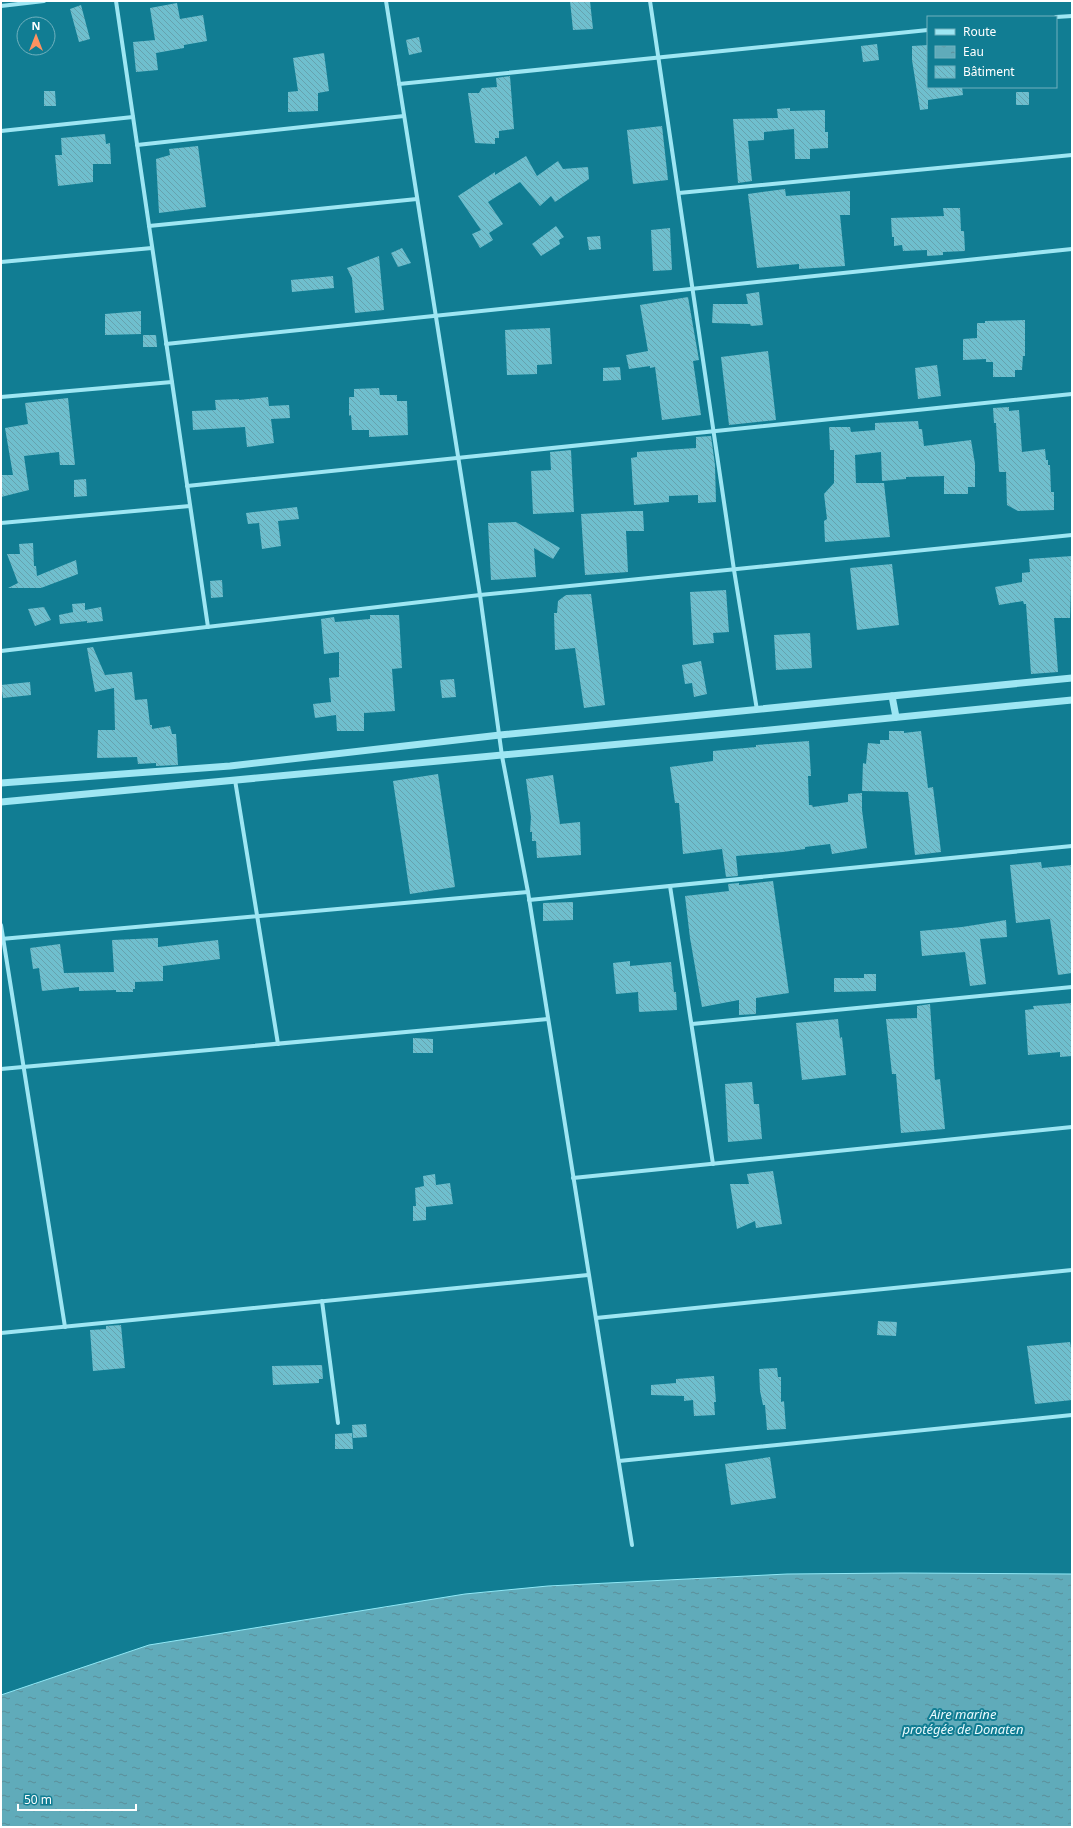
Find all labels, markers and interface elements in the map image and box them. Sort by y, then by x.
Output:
north arrow [16,16,56,56]
legend [927,16,1057,88]
text: N [32,18,40,33]
text: Route [963,23,996,40]
text: Eau [963,43,984,60]
text: Bâtiment [963,63,1015,80]
water label: Aire marine protégée de Donaten [901,1705,1024,1738]
scale bar [18,1786,136,1812]
text: 50 m [24,1791,52,1808]

